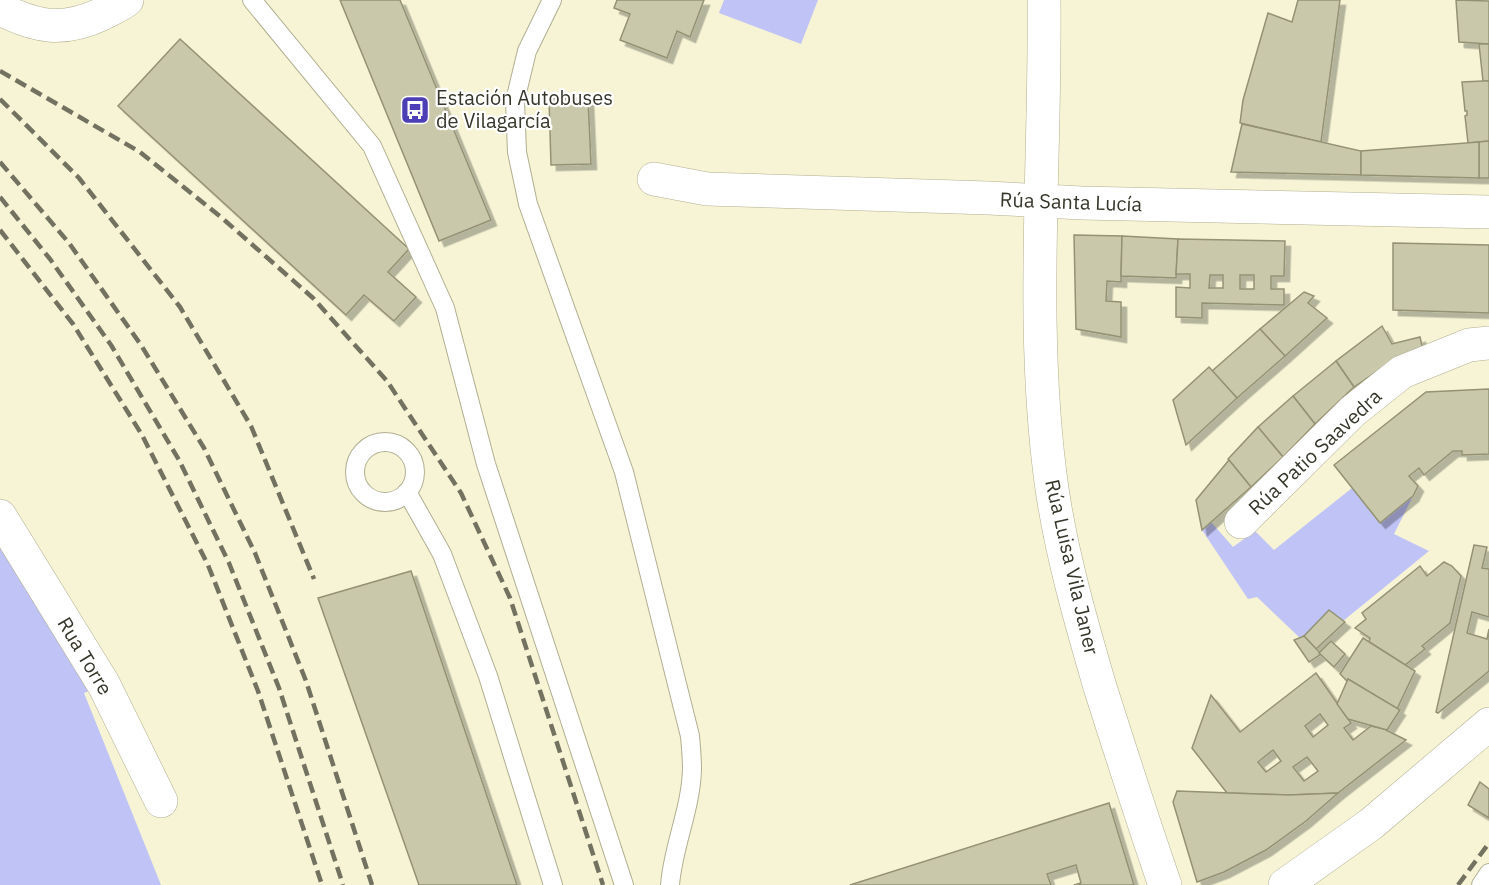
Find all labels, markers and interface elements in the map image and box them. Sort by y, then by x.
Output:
place label: Estación Autobuses de Vilagarcía [436,84,613,134]
bus stop icon: Estación Autobuses de Vilagarcía [399,94,431,126]
street label: Rúa Santa Lucía [999,186,1143,217]
street label: Rúa Patio Saavedra [1242,383,1387,521]
street label: Rúa Luisa Vila Janer [1039,476,1106,657]
street label: Rua Torre [52,612,119,700]

